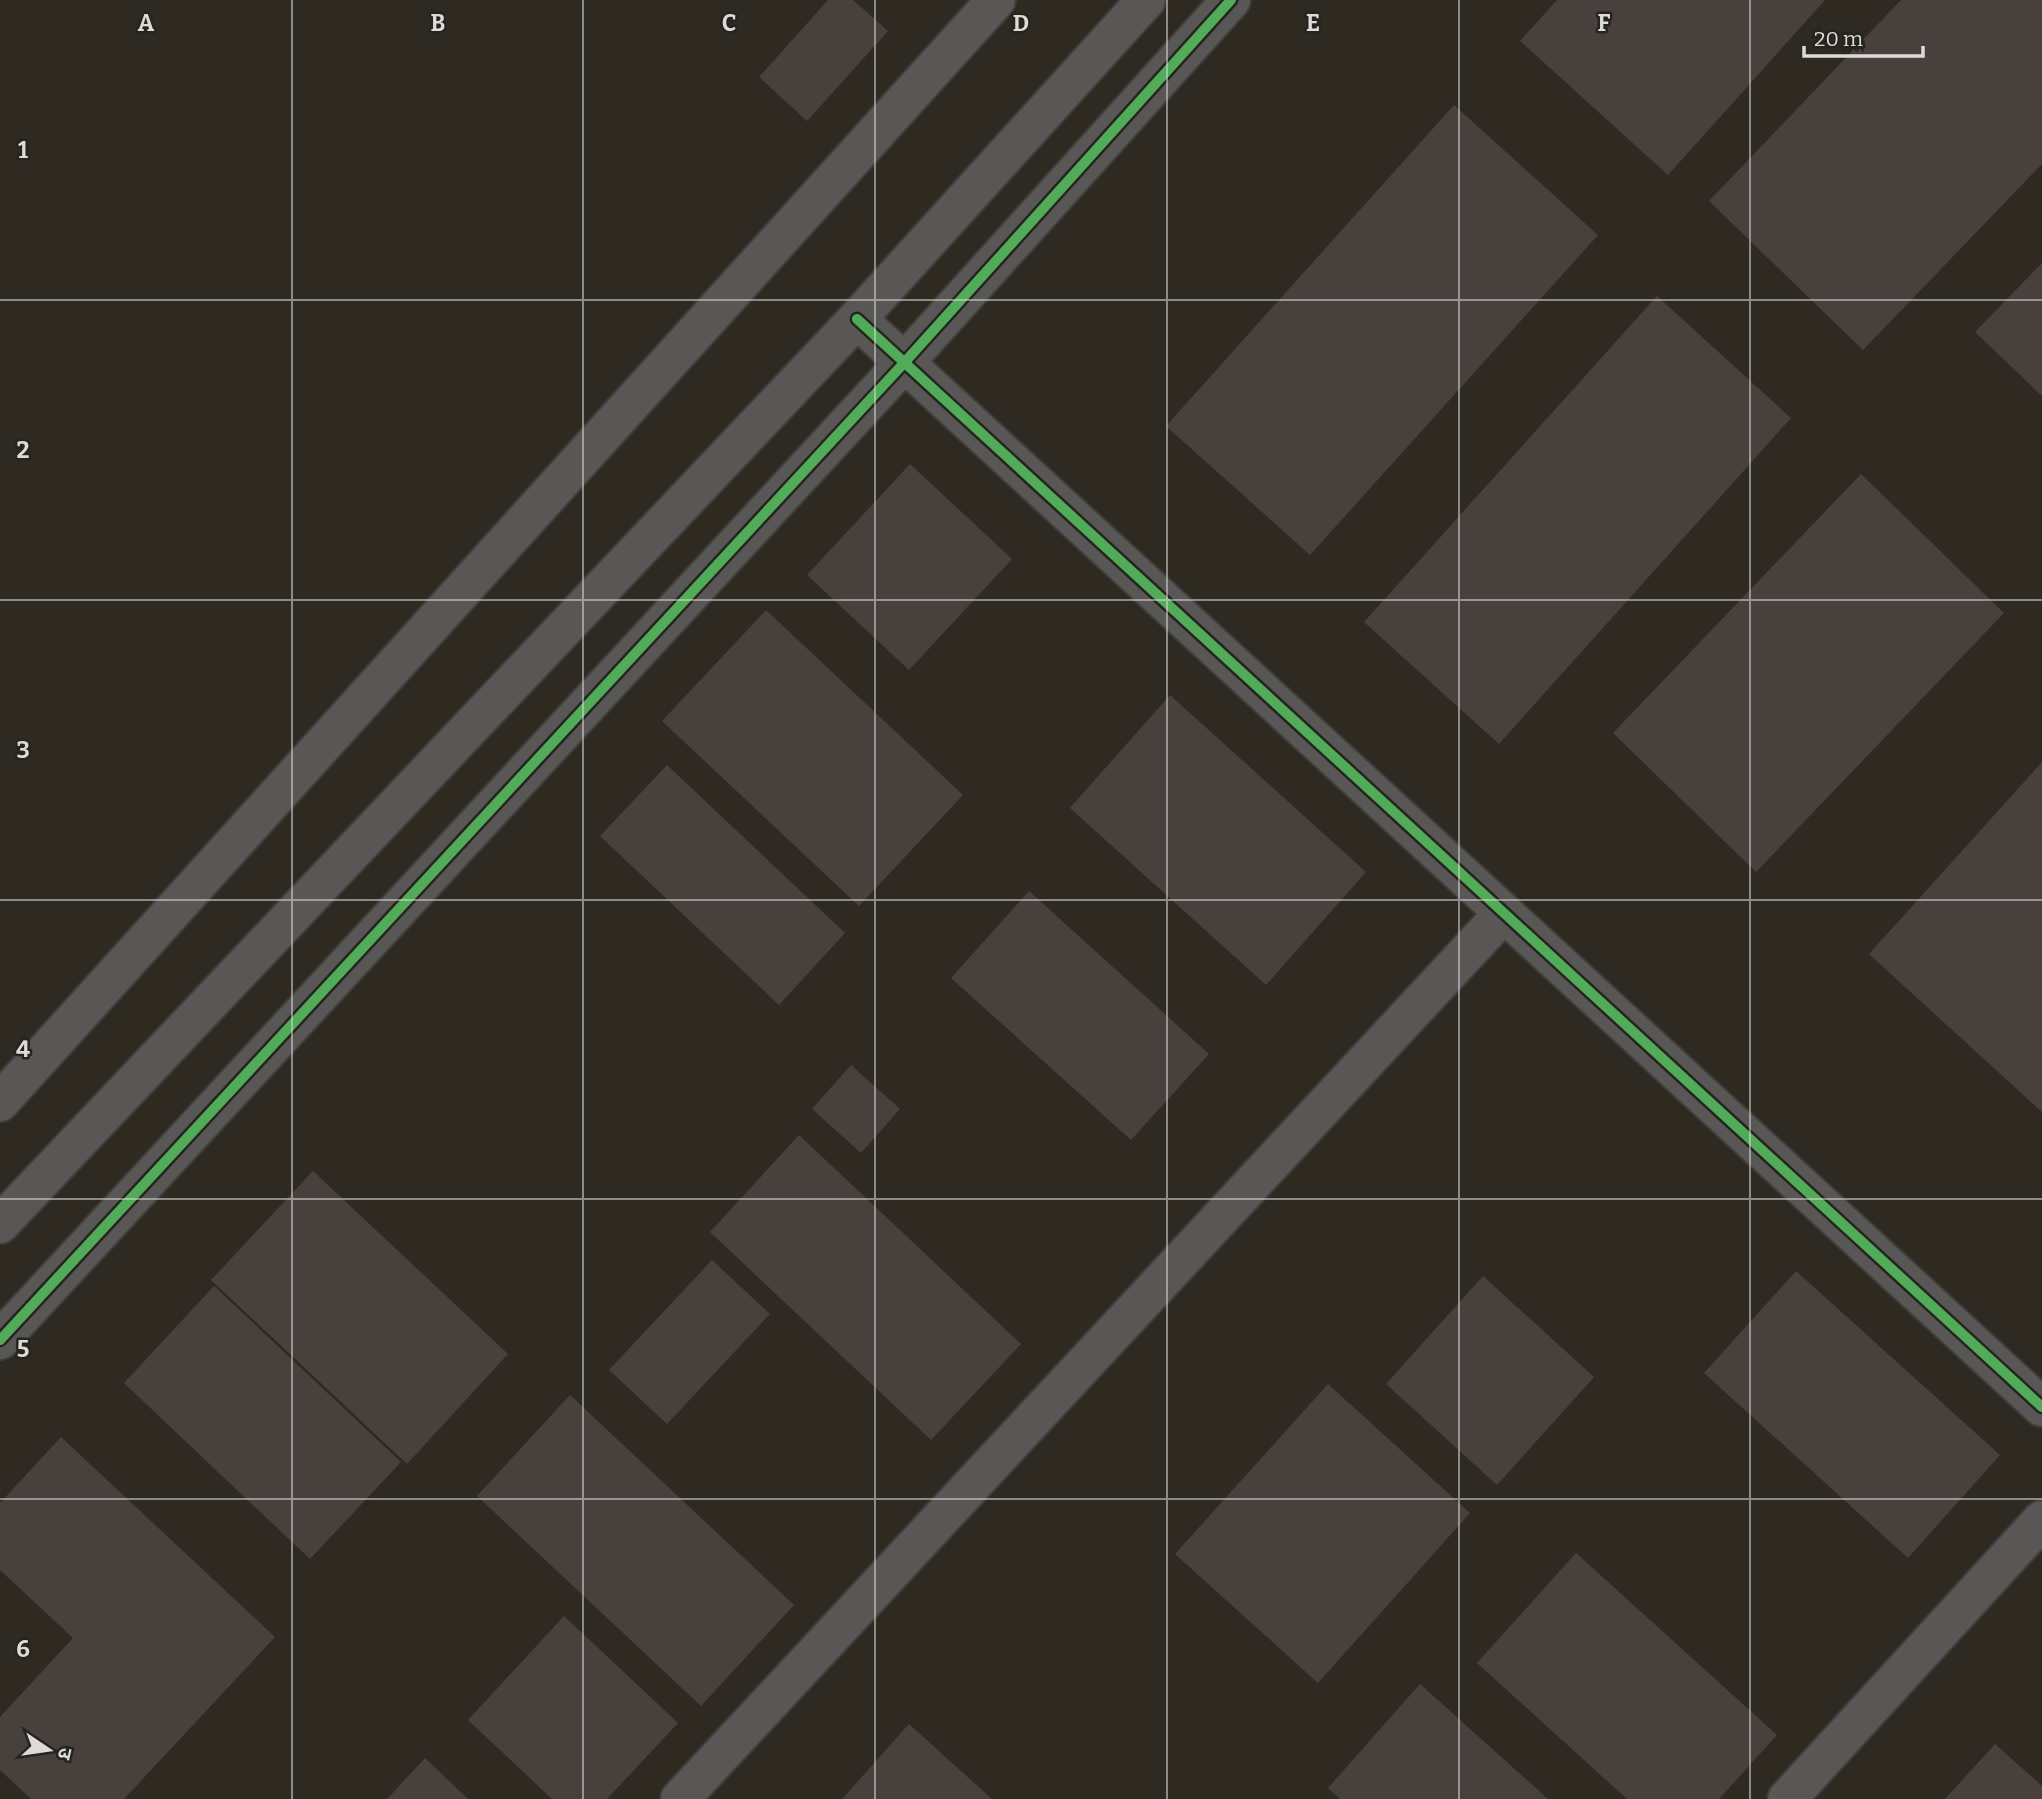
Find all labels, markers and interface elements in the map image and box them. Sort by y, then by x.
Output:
text: A [138,9,155,37]
text: B [431,9,445,37]
text: C [722,9,736,37]
text: D [1013,9,1029,37]
text: E [1306,9,1320,37]
text: F [1598,9,1611,37]
scale bar [1804,14,1923,58]
text: 20 m [1814,26,1863,52]
text: 1 [18,136,28,164]
text: 2 [17,436,30,464]
text: 3 [16,736,30,764]
text: 4 [16,1035,30,1063]
text: 5 [17,1335,29,1363]
text: 6 [16,1635,30,1663]
north arrow [14,1715,84,1785]
text: उ [52,1746,78,1763]

